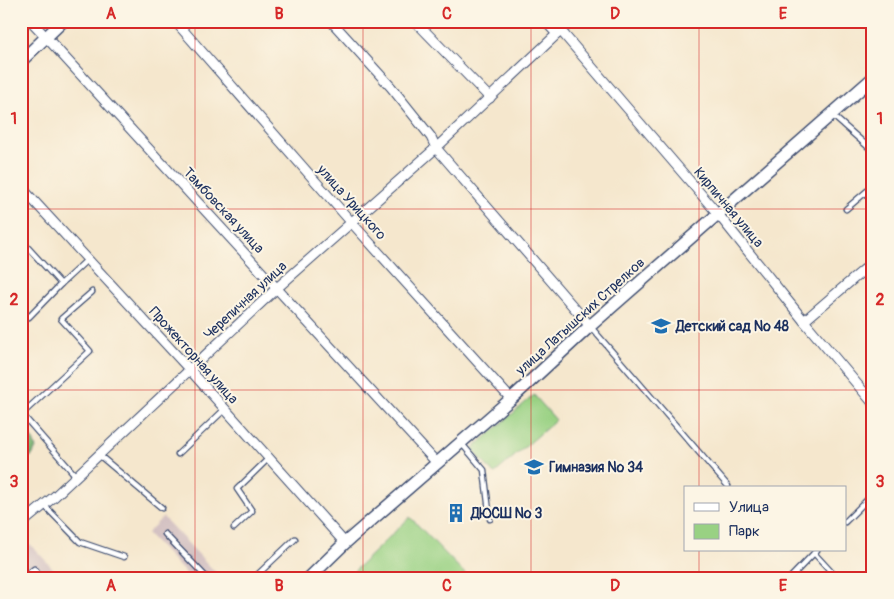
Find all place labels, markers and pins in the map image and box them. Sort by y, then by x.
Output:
school or university icon: Детский сад № 48 [650,315,672,337]
place label: Детский сад № 48 [675,318,789,335]
school or university icon: Гимназия № 34 [523,456,545,478]
place label: Гимназия № 34 [549,459,644,476]
building icon: ДЮСШ № 3 [445,502,467,524]
place label: ДЮСШ № 3 [470,505,543,522]

